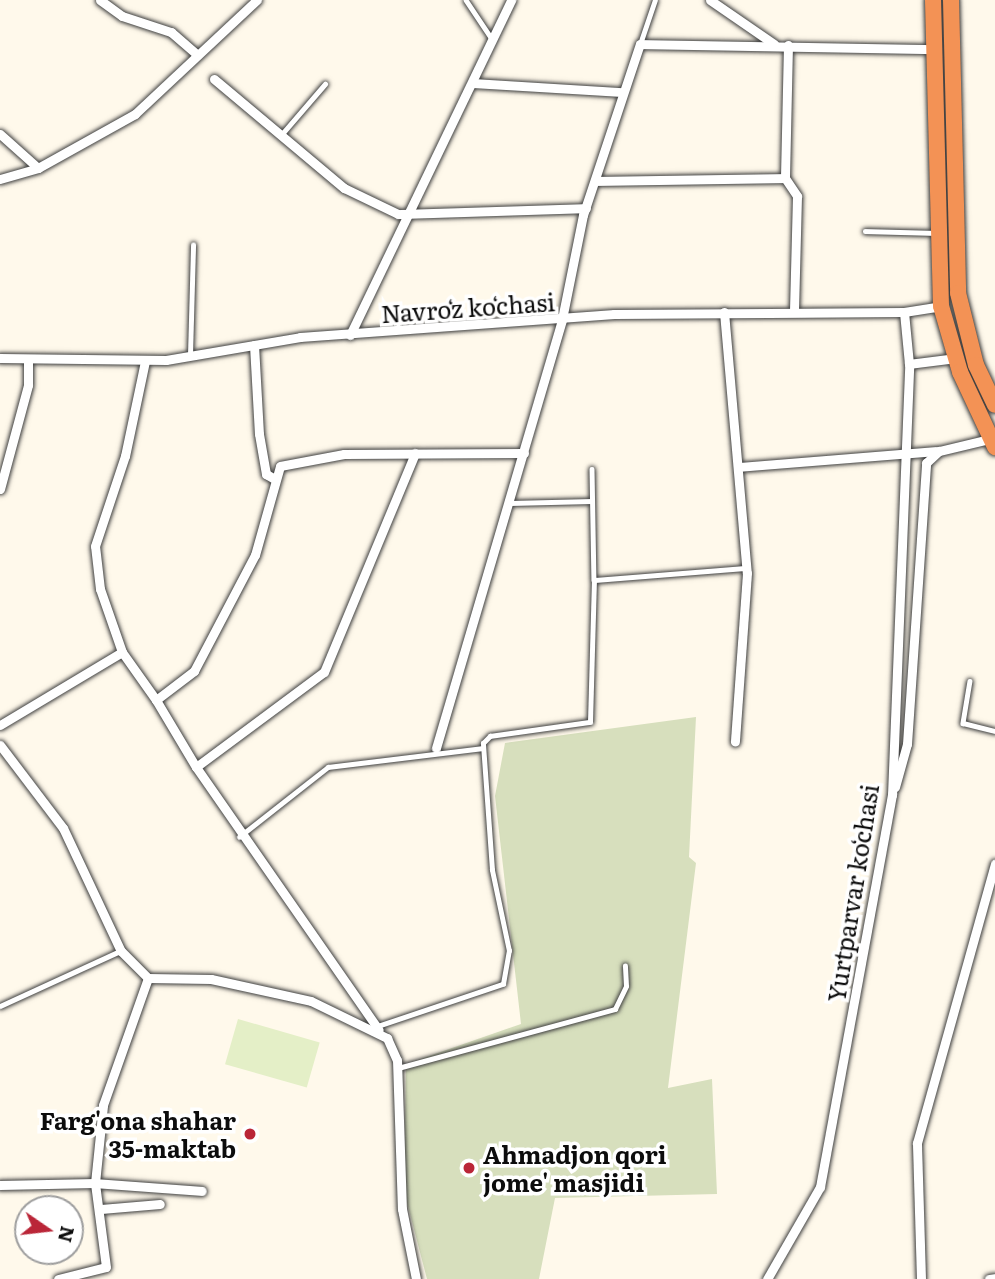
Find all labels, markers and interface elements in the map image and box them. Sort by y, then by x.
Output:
street label: Navroʻz koʻchasi [380,287,556,327]
street label: Yurtparvar koʻchasi [821,782,883,1004]
place label: Farg'ona shahar 35-maktab [40,1106,236,1162]
marker: Farg'ona shahar 35-maktab [242,1126,258,1142]
place label: Ahmadjon qori jome' masjidi [483,1140,667,1196]
marker: Ahmadjon qori jome' masjidi [461,1160,477,1176]
north arrow [14,1195,84,1265]
text: N [52,1223,83,1246]

